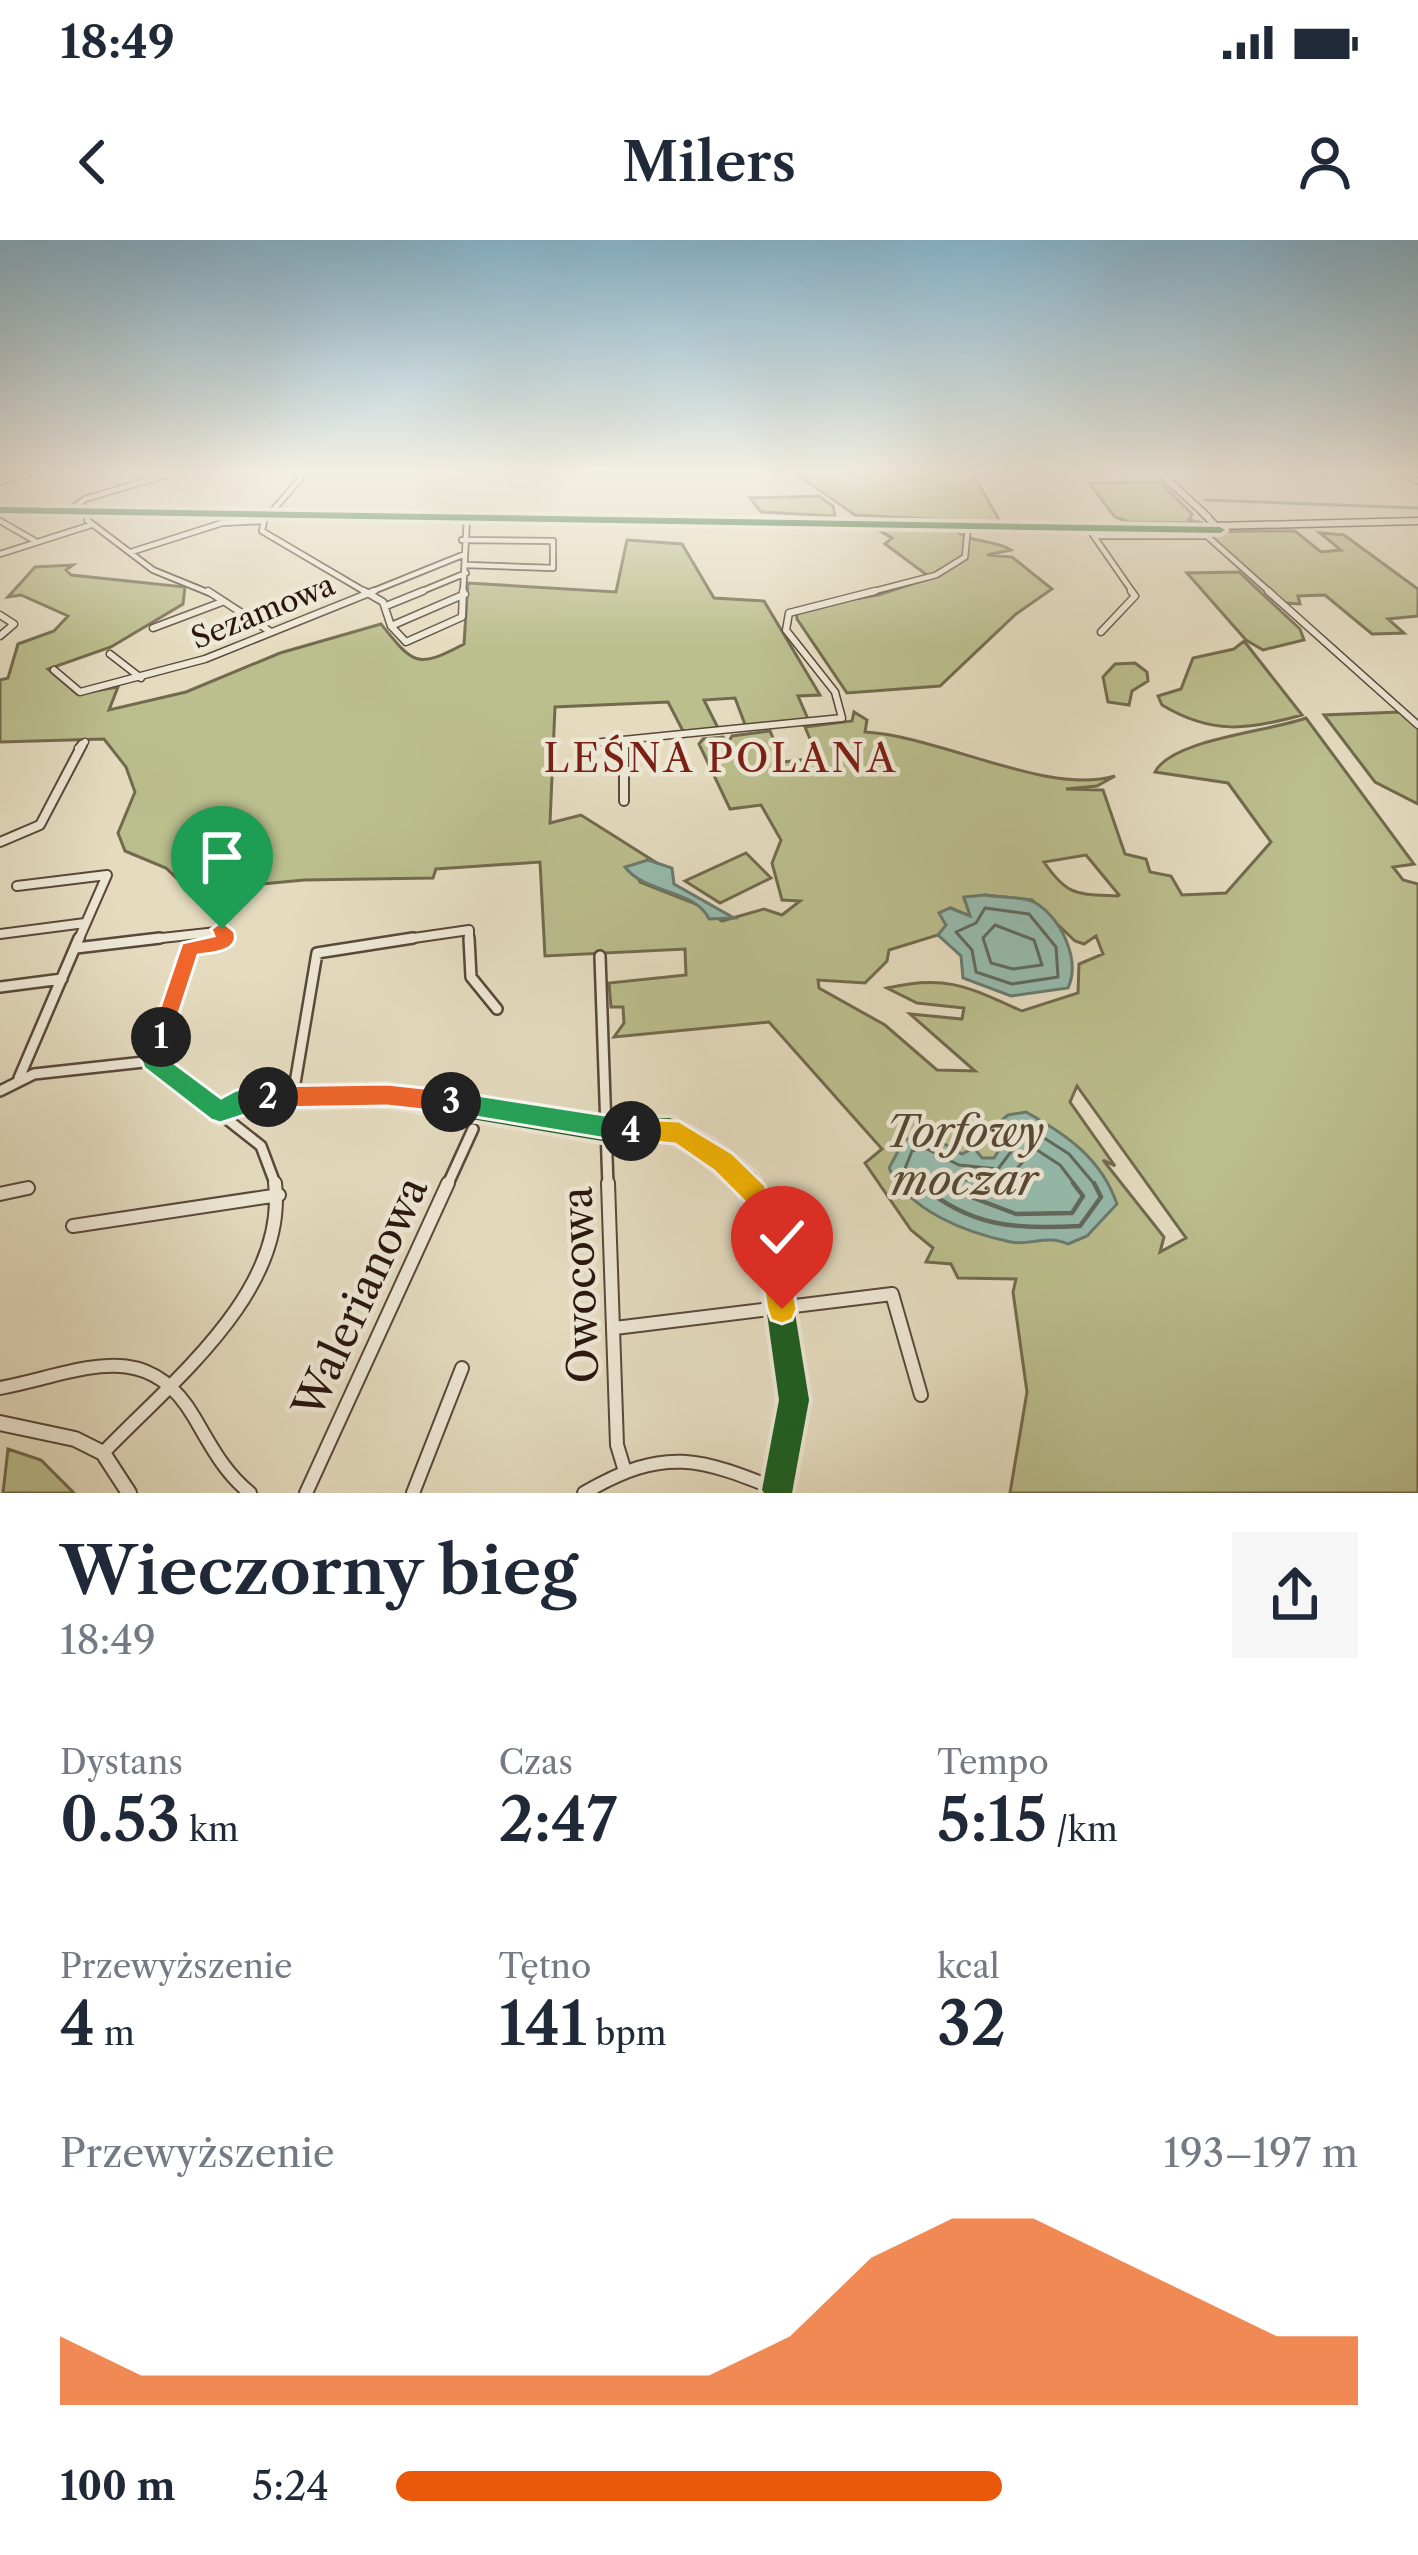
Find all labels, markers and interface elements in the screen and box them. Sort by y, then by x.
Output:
text: 18:49 [60,14,175,70]
icon: back [60,129,126,195]
text: Milers [622,129,796,195]
icon: person [1292,129,1358,195]
street label: Sezamowa [186,566,340,657]
district label: LEŚNA POLANA [544,734,898,782]
pin [171,806,273,929]
icon: arrive [189,824,255,890]
pin: 1 [131,1007,191,1067]
text: 1 [154,1016,168,1057]
pin: 2 [238,1067,298,1127]
pin: 3 [421,1072,481,1132]
text: 2 [258,1076,278,1117]
text: 3 [442,1081,460,1122]
pin: 4 [601,1101,661,1161]
park label: Torfowy moczar [886,1106,1044,1206]
text: 4 [621,1110,641,1151]
street label: Walerianowa [281,1168,439,1427]
street label: Owocowa [551,1185,609,1384]
pin [731,1186,833,1309]
icon: check [749,1204,815,1270]
text: Wieczorny bieg [60,1530,578,1611]
button: share [1232,1532,1358,1658]
text: 18:49 [60,1616,156,1664]
text: Dystans [60,1742,183,1783]
text: Czas [499,1742,573,1783]
text: Tempo [937,1742,1049,1783]
text: 0.53 [60,1783,180,1857]
text: 2:47 [499,1783,617,1857]
text: 5:15 [937,1783,1047,1857]
text: km [180,1809,239,1850]
text: /km [1047,1809,1118,1850]
text: Przewyższenie [60,1946,292,1987]
text: Tętno [499,1946,591,1987]
text: kcal [937,1946,1000,1987]
text: 4 [60,1987,95,2061]
text: 141 [499,1987,587,2061]
text: 32 [937,1987,1006,2061]
text: m [95,2013,135,2054]
text: bpm [587,2013,667,2054]
text: Przewyższenie [60,2129,335,2177]
text: 193–197 m [1164,2129,1358,2177]
text: 100 m [60,2462,176,2510]
text: 5:24 [252,2462,329,2510]

